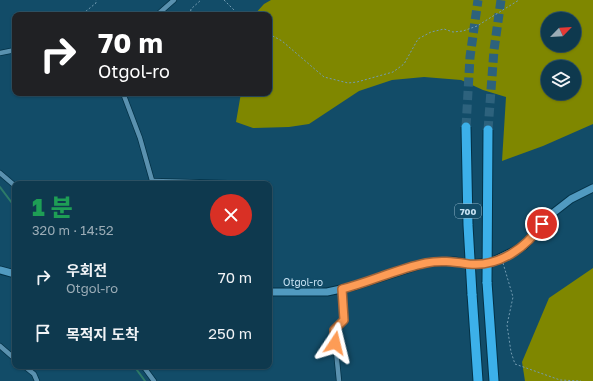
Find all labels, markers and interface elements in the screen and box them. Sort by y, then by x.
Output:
north arrow [541,12,581,52]
map controls [541,12,581,100]
text: 70 m [98,26,163,59]
icon: right [32,28,84,80]
text: Otgol-ro [98,60,170,82]
button: layers [541,60,581,100]
text: 1 분 [32,192,73,221]
button: close [210,194,252,236]
road number: 700 [455,204,481,218]
pin [525,207,559,241]
icon: arrive [531,213,553,235]
text: 320 m · 14:52 [32,222,114,238]
text: 우회전 [66,261,107,279]
icon: right [32,266,54,288]
text: 70 m [218,268,252,286]
street label: Otgol-ro [283,276,323,288]
text: Otgol-ro [66,280,118,296]
icon: arrive [32,322,54,344]
position arrow [314,322,356,364]
text: 250 m [208,324,252,342]
text: 목적지 도착 [66,325,139,343]

